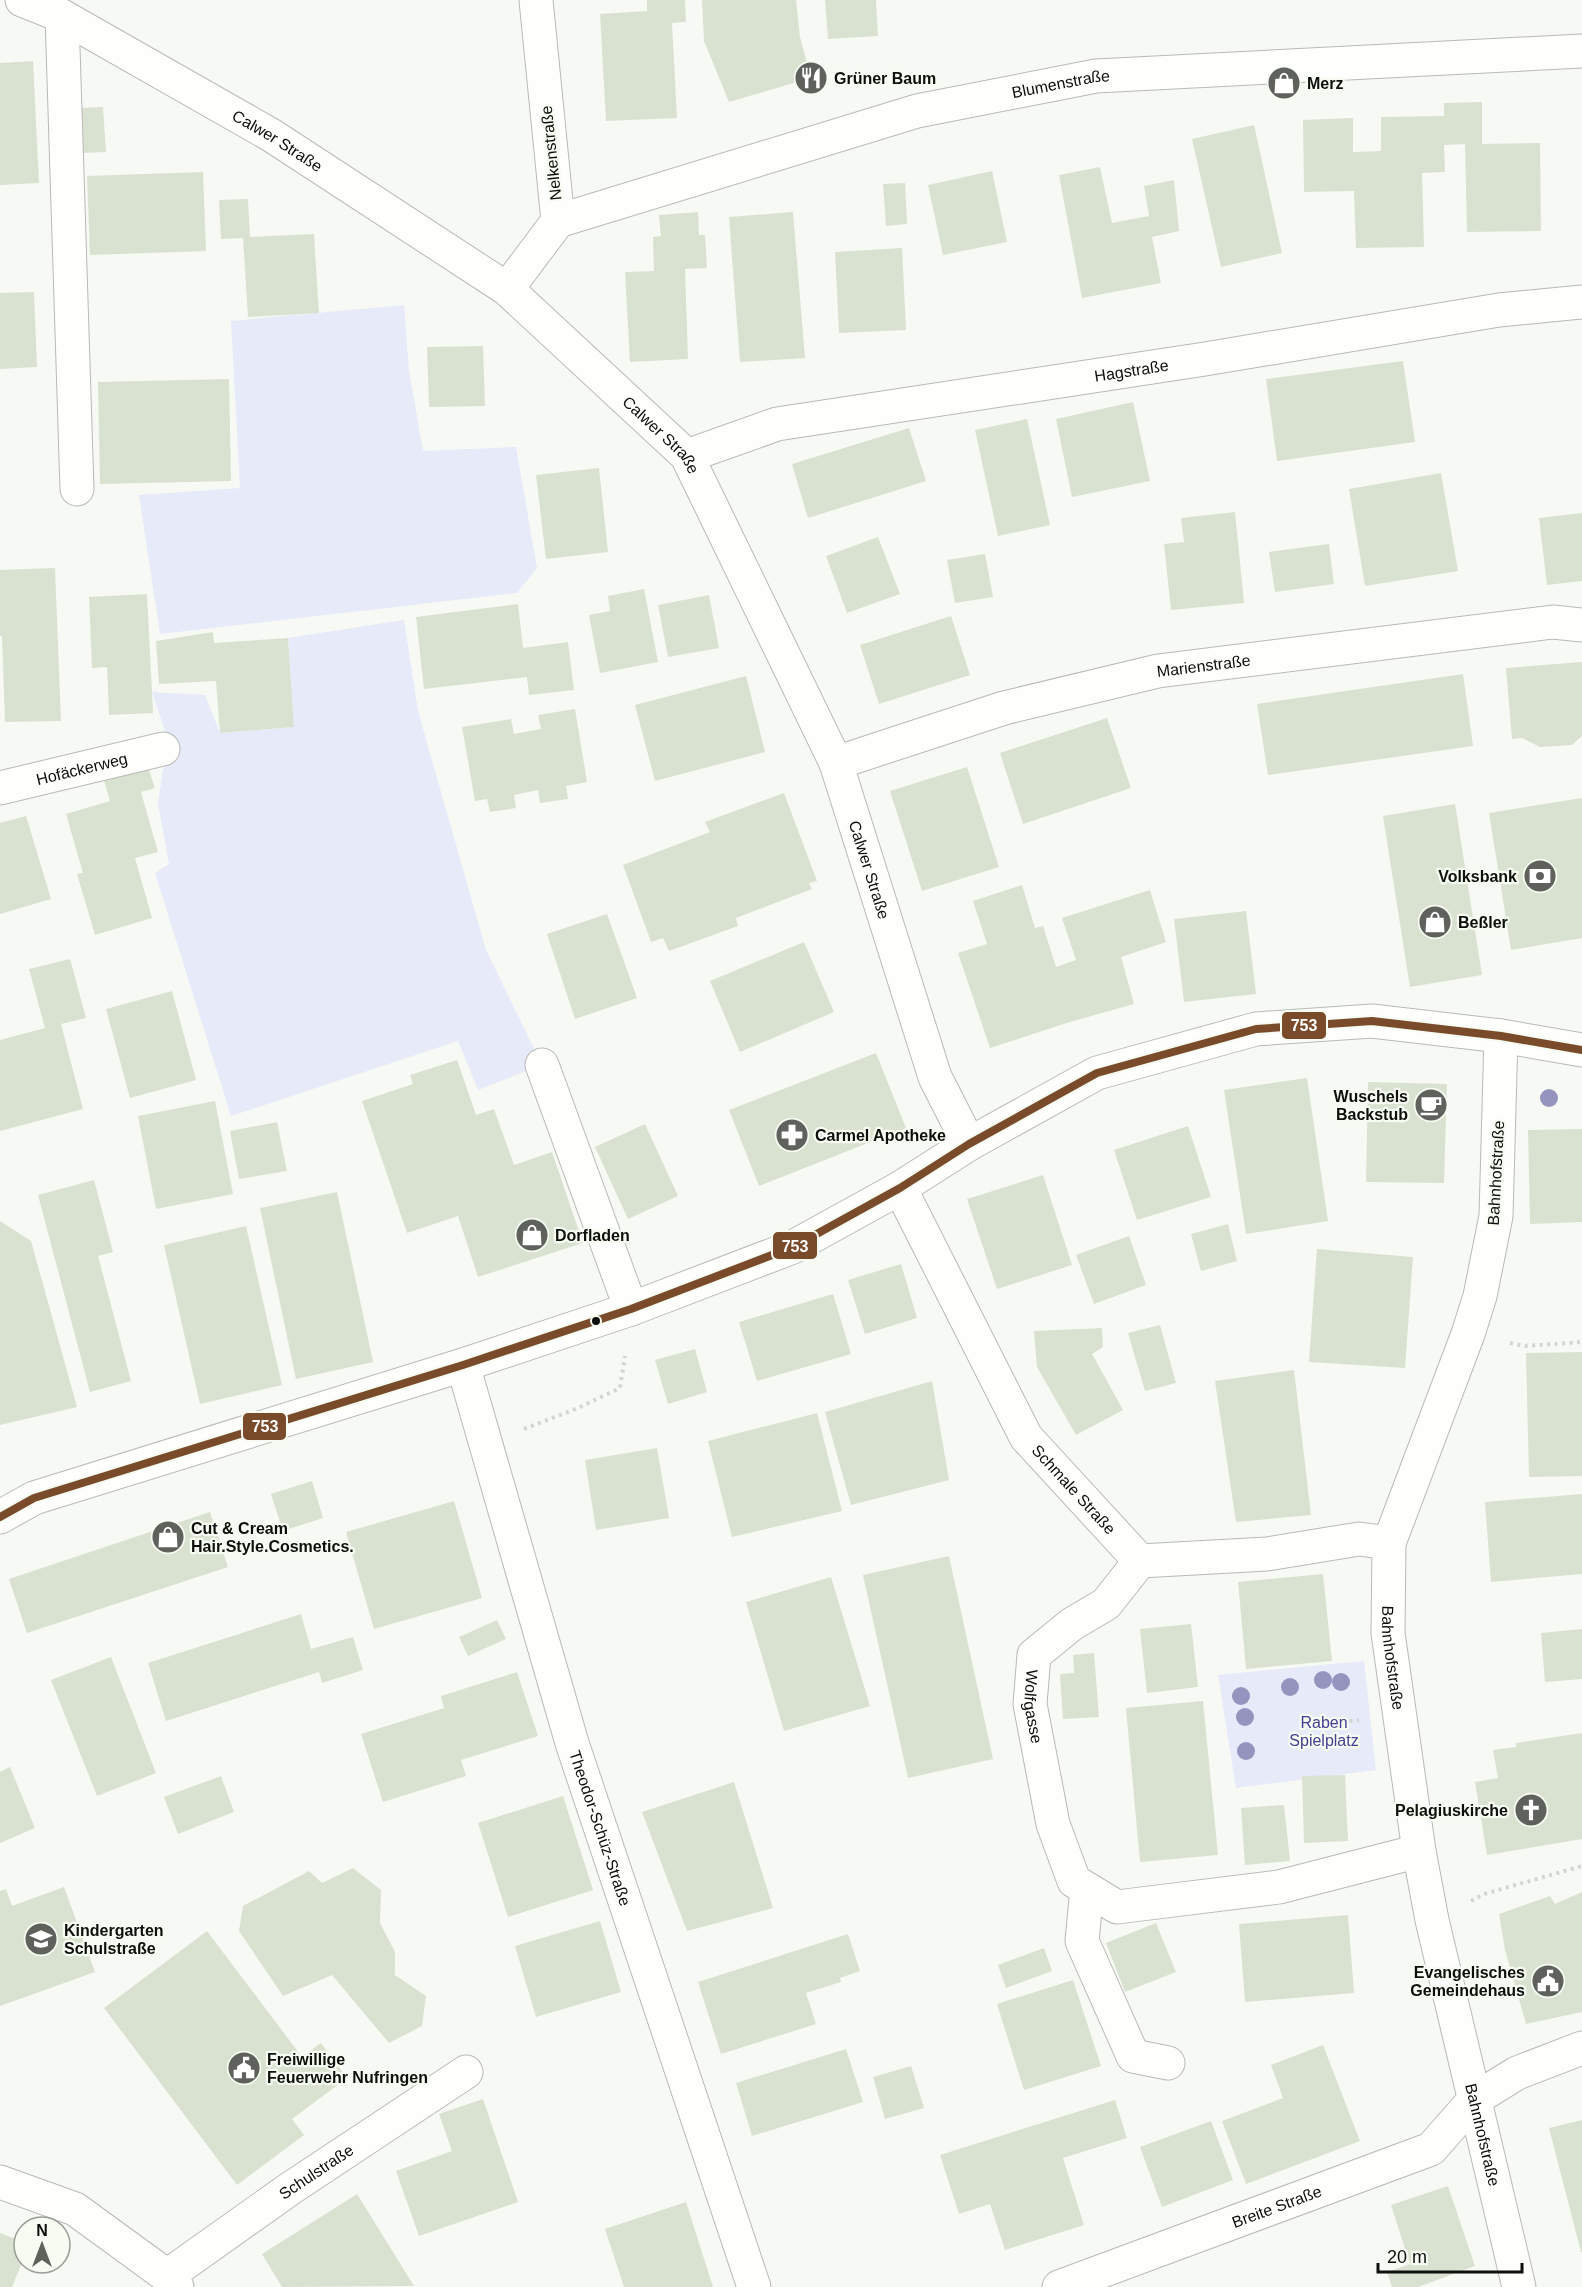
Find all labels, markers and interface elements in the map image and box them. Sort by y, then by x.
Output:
restaurant icon: Grüner Baum [793,60,829,96]
shop icon: Merz [1266,65,1302,101]
street label: Blumenstraße [1010,67,1110,101]
place label: Grüner Baum [834,70,936,87]
place label: Merz [1307,75,1343,92]
street label: Nelkenstraße [538,105,564,201]
street label: Calwer Straße [230,106,326,175]
street label: Hagstraße [1093,356,1170,384]
street label: Calwer Straße [620,393,703,476]
street label: Marienstraße [1156,651,1251,680]
street label: Hofäckerweg [34,749,129,788]
street label: Calwer Straße [846,818,893,921]
bank icon: Volksbank [1522,858,1558,894]
place label: Volksbank [1438,868,1517,885]
shop icon: Beßler [1417,904,1453,940]
place label: Beßler [1458,914,1508,931]
line badge: 753 [1281,1011,1327,1040]
text: 753 [1291,1017,1317,1034]
cafe icon: Wuschels Backstub [1413,1087,1449,1123]
place label: Wuschels Backstub [1334,1088,1408,1123]
pharmacy icon: Carmel Apotheke [774,1117,810,1153]
street label: Bahnhofstraße [1485,1120,1507,1226]
place label: Carmel Apotheke [815,1127,946,1144]
shop icon: Dorfladen [514,1217,550,1253]
place label: Dorfladen [555,1227,630,1244]
line badge: 753 [772,1231,818,1260]
text: 753 [782,1238,808,1255]
unlabelled marker [590,1315,602,1327]
line badge: 753 [242,1412,287,1441]
text: 753 [252,1418,278,1435]
street label: Schmale Straße [1029,1441,1119,1537]
shop icon: Cut & Cream Hair.Style.Cosmetics. [150,1519,186,1555]
place label: Cut & Cream Hair.Style.Cosmetics. [191,1520,354,1555]
street label: Bahnhofstraße [1379,1605,1407,1711]
street label: Wolfgasse [1021,1669,1046,1745]
park label: Raben Spielplatz [1289,1714,1359,1749]
street label: Theodor-Schüz-Straße [567,1748,634,1908]
church icon: Pelagiuskirche [1513,1792,1549,1828]
place label: Pelagiuskirche [1395,1802,1508,1819]
school or university icon: Kindergarten Schulstraße [23,1921,59,1957]
place label: Kindergarten Schulstraße [64,1922,164,1957]
public building icon: Evangelisches Gemeindehaus [1530,1963,1566,1999]
place label: Evangelisches Gemeindehaus [1410,1964,1525,1999]
public building icon: Freiwillige Feuerwehr Nufringen [226,2050,262,2086]
place label: Freiwillige Feuerwehr Nufringen [267,2051,428,2086]
street label: Bahnhofstraße [1463,2082,1503,2188]
street label: Schulstraße [276,2141,356,2202]
street label: Breite Straße [1229,2182,1324,2231]
north arrow [12,2215,72,2275]
text: N [36,2222,48,2239]
scale bar [1378,2236,1522,2274]
text: 20 m [1387,2247,1427,2267]

